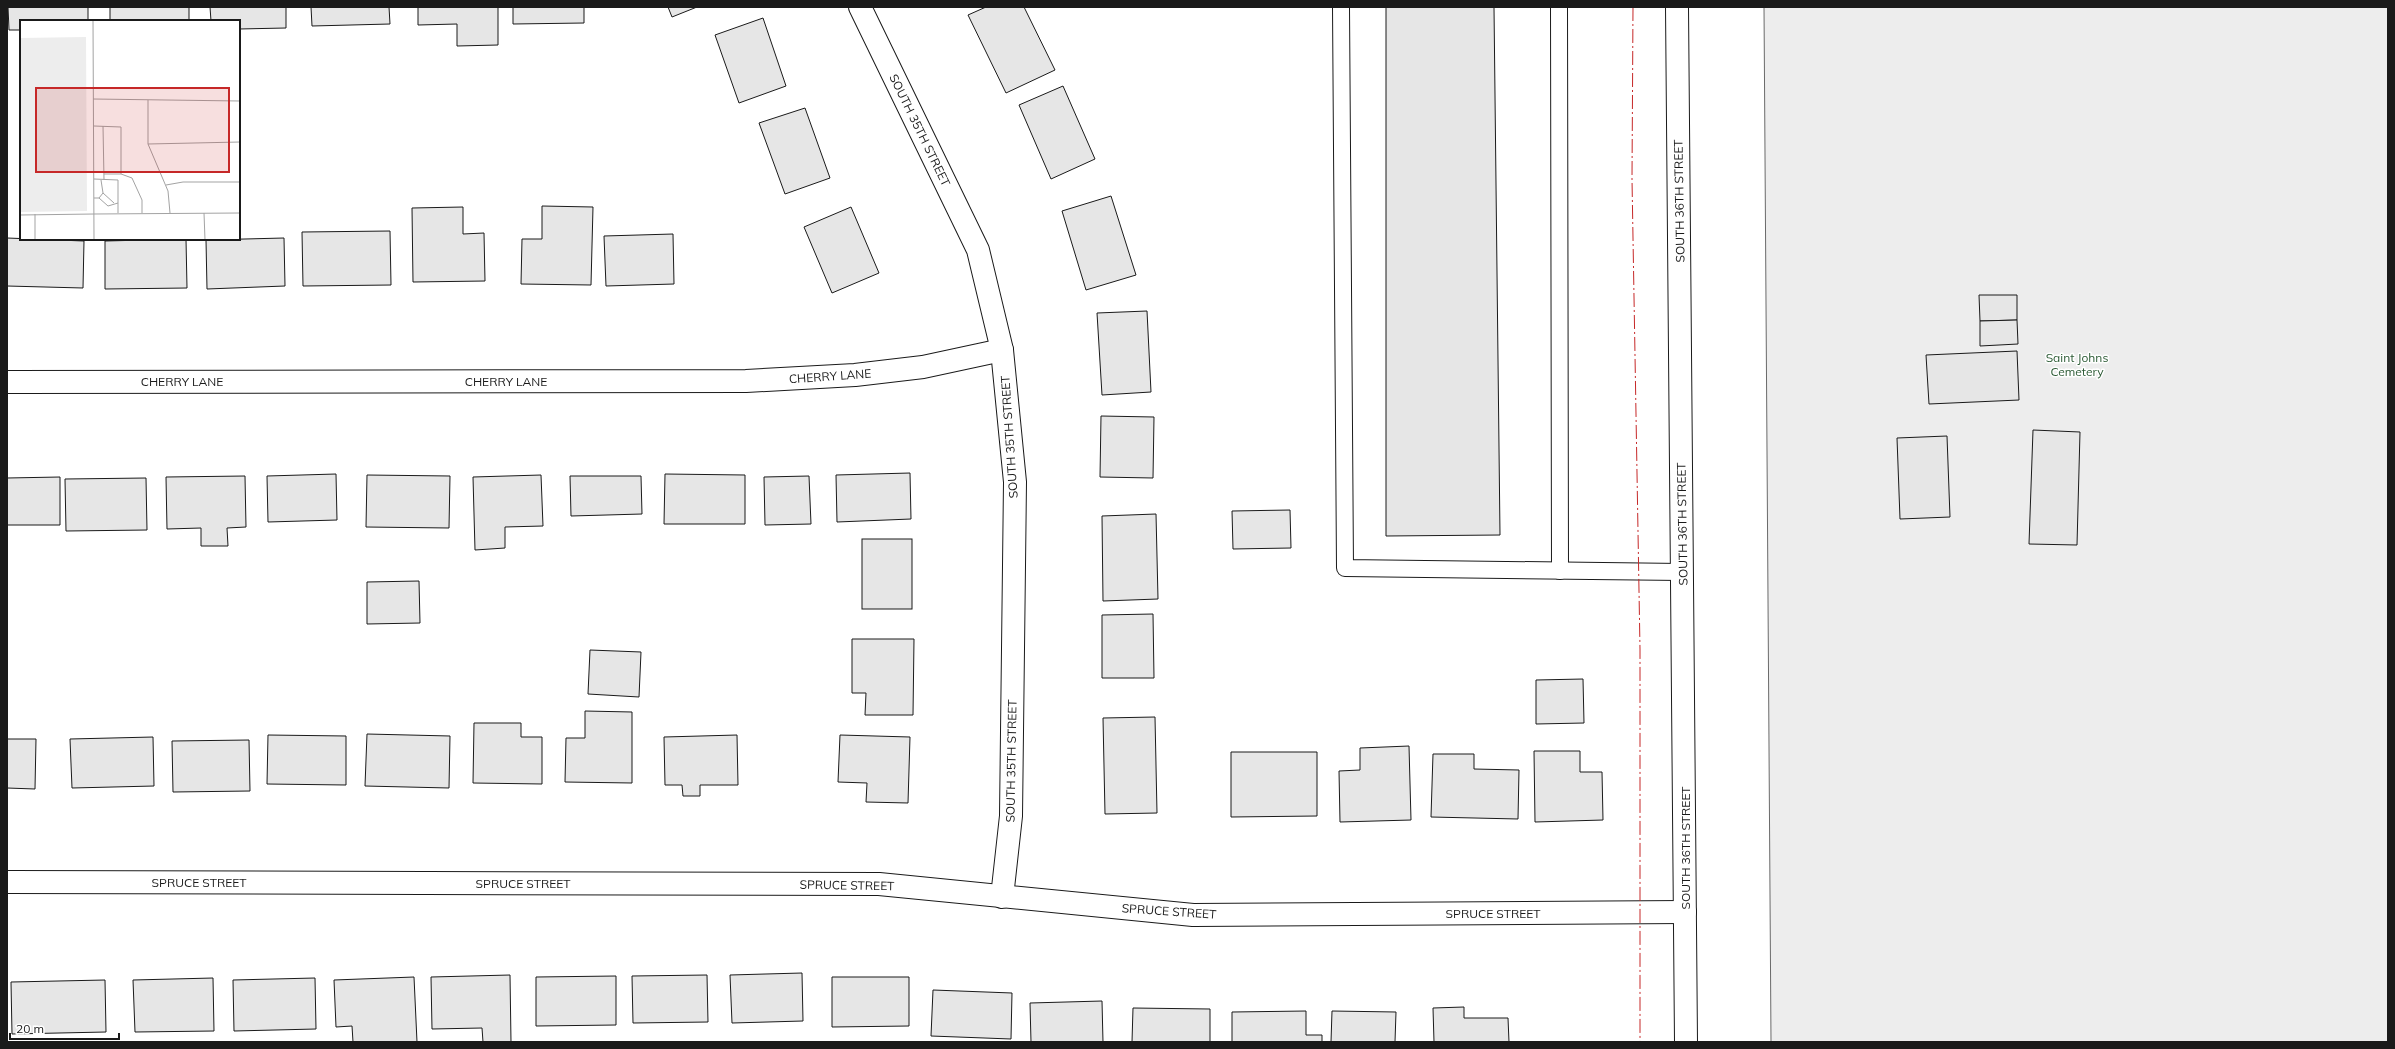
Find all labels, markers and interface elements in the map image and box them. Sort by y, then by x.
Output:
inset map [20,20,240,240]
street label: SOUTH 35TH STREET [886,71,954,189]
street label: SOUTH 36TH STREET [1670,139,1688,263]
park label: Saint Johns Cemetery [2046,350,2108,379]
street label: CHERRY LANE [788,366,872,386]
street label: CHERRY LANE [141,374,223,389]
street label: CHERRY LANE [465,374,547,389]
street label: SOUTH 35TH STREET [997,374,1021,499]
street label: SOUTH 36TH STREET [1673,462,1691,586]
street label: SOUTH 35TH STREET [1002,699,1020,823]
street label: SOUTH 36TH STREET [1678,786,1693,910]
street label: SPRUCE STREET [152,875,247,890]
street label: SPRUCE STREET [476,876,571,891]
street label: SPRUCE STREET [799,877,895,893]
street label: SPRUCE STREET [1121,900,1218,922]
street label: SPRUCE STREET [1446,906,1541,921]
scale bar [10,1015,119,1041]
text: 20 m [16,1021,44,1036]

